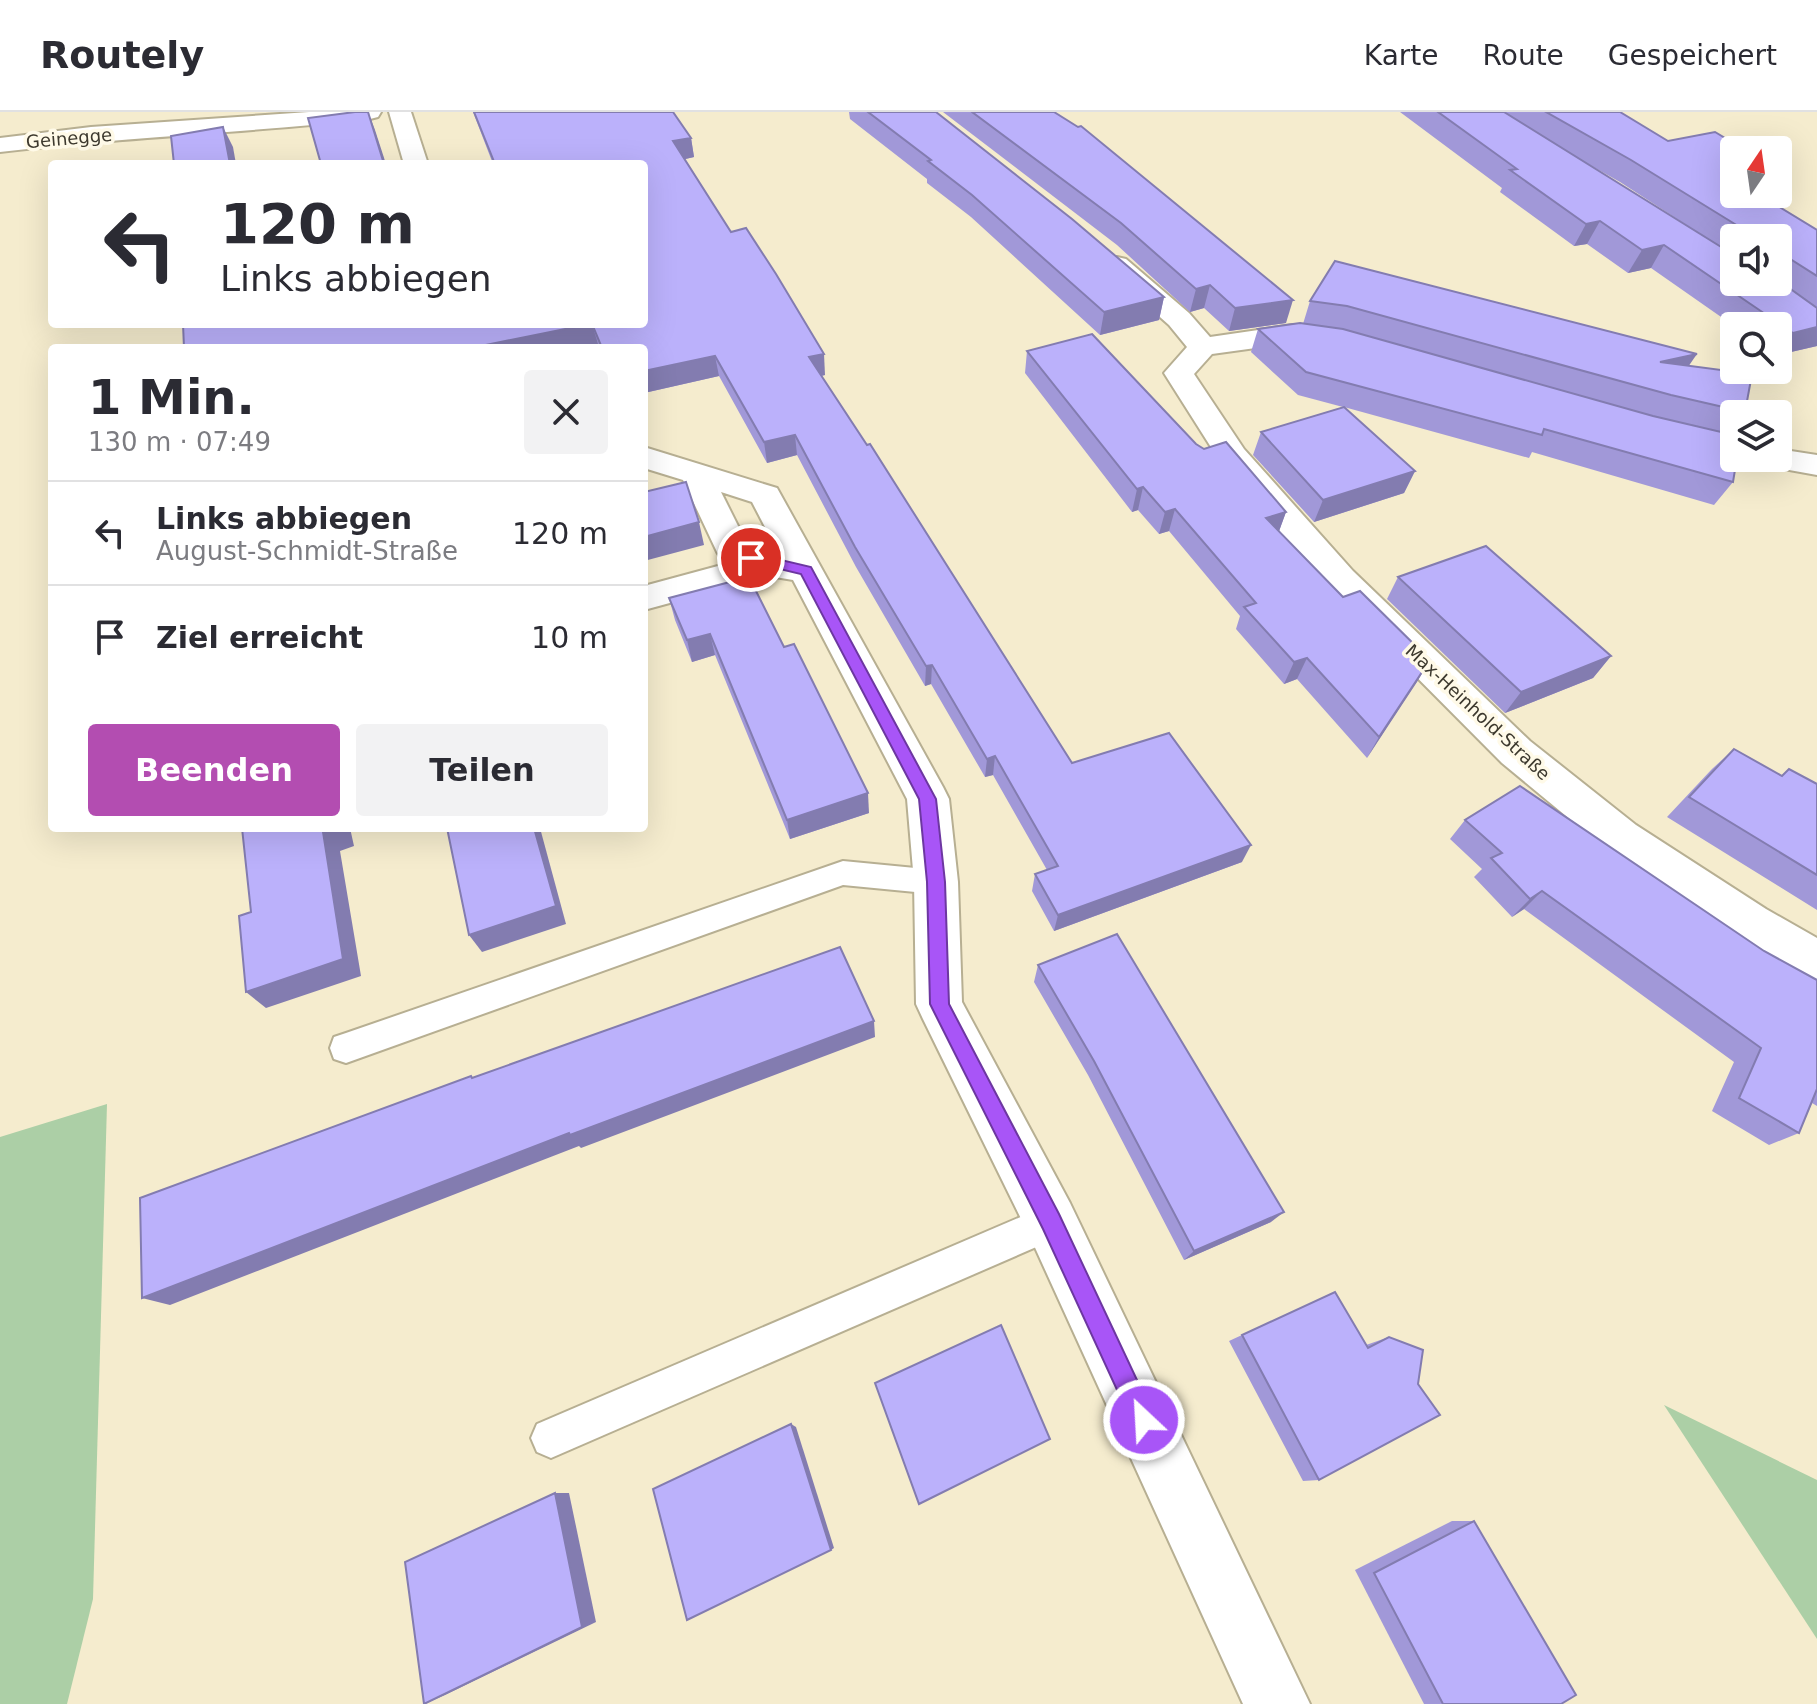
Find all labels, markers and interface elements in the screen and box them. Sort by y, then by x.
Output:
text: Routely [40,33,204,77]
text: Karte [1364,39,1439,72]
text: Route [1483,39,1564,72]
text: Gespeichert [1608,39,1777,72]
street label: Geinegge [25,124,113,152]
north arrow [1720,136,1792,208]
map controls [1720,136,1792,472]
text: 120 m [220,191,415,256]
icon: left [88,192,192,296]
button: sound [1720,224,1792,296]
text: Links abbiegen [220,258,492,299]
button: search [1720,312,1792,384]
text: 1 Min. [88,369,255,425]
button: close [524,370,608,454]
button: layers [1720,400,1792,472]
text: 130 m · 07:49 [88,427,271,457]
text: Links abbiegen [156,501,412,536]
icon: left [88,511,132,555]
text: 120 m [512,516,608,551]
pin [717,524,785,592]
text: August-Schmidt-Straße [156,536,458,566]
icon: arrive [729,536,773,580]
icon: arrive [88,615,132,659]
text: Ziel erreicht [156,620,363,655]
text: 10 m [531,620,608,655]
street label: Max-Heinhold-Straße [1402,640,1554,784]
button: Beenden [88,724,340,816]
button: Teilen [356,724,608,816]
position arrow [1102,1378,1186,1462]

